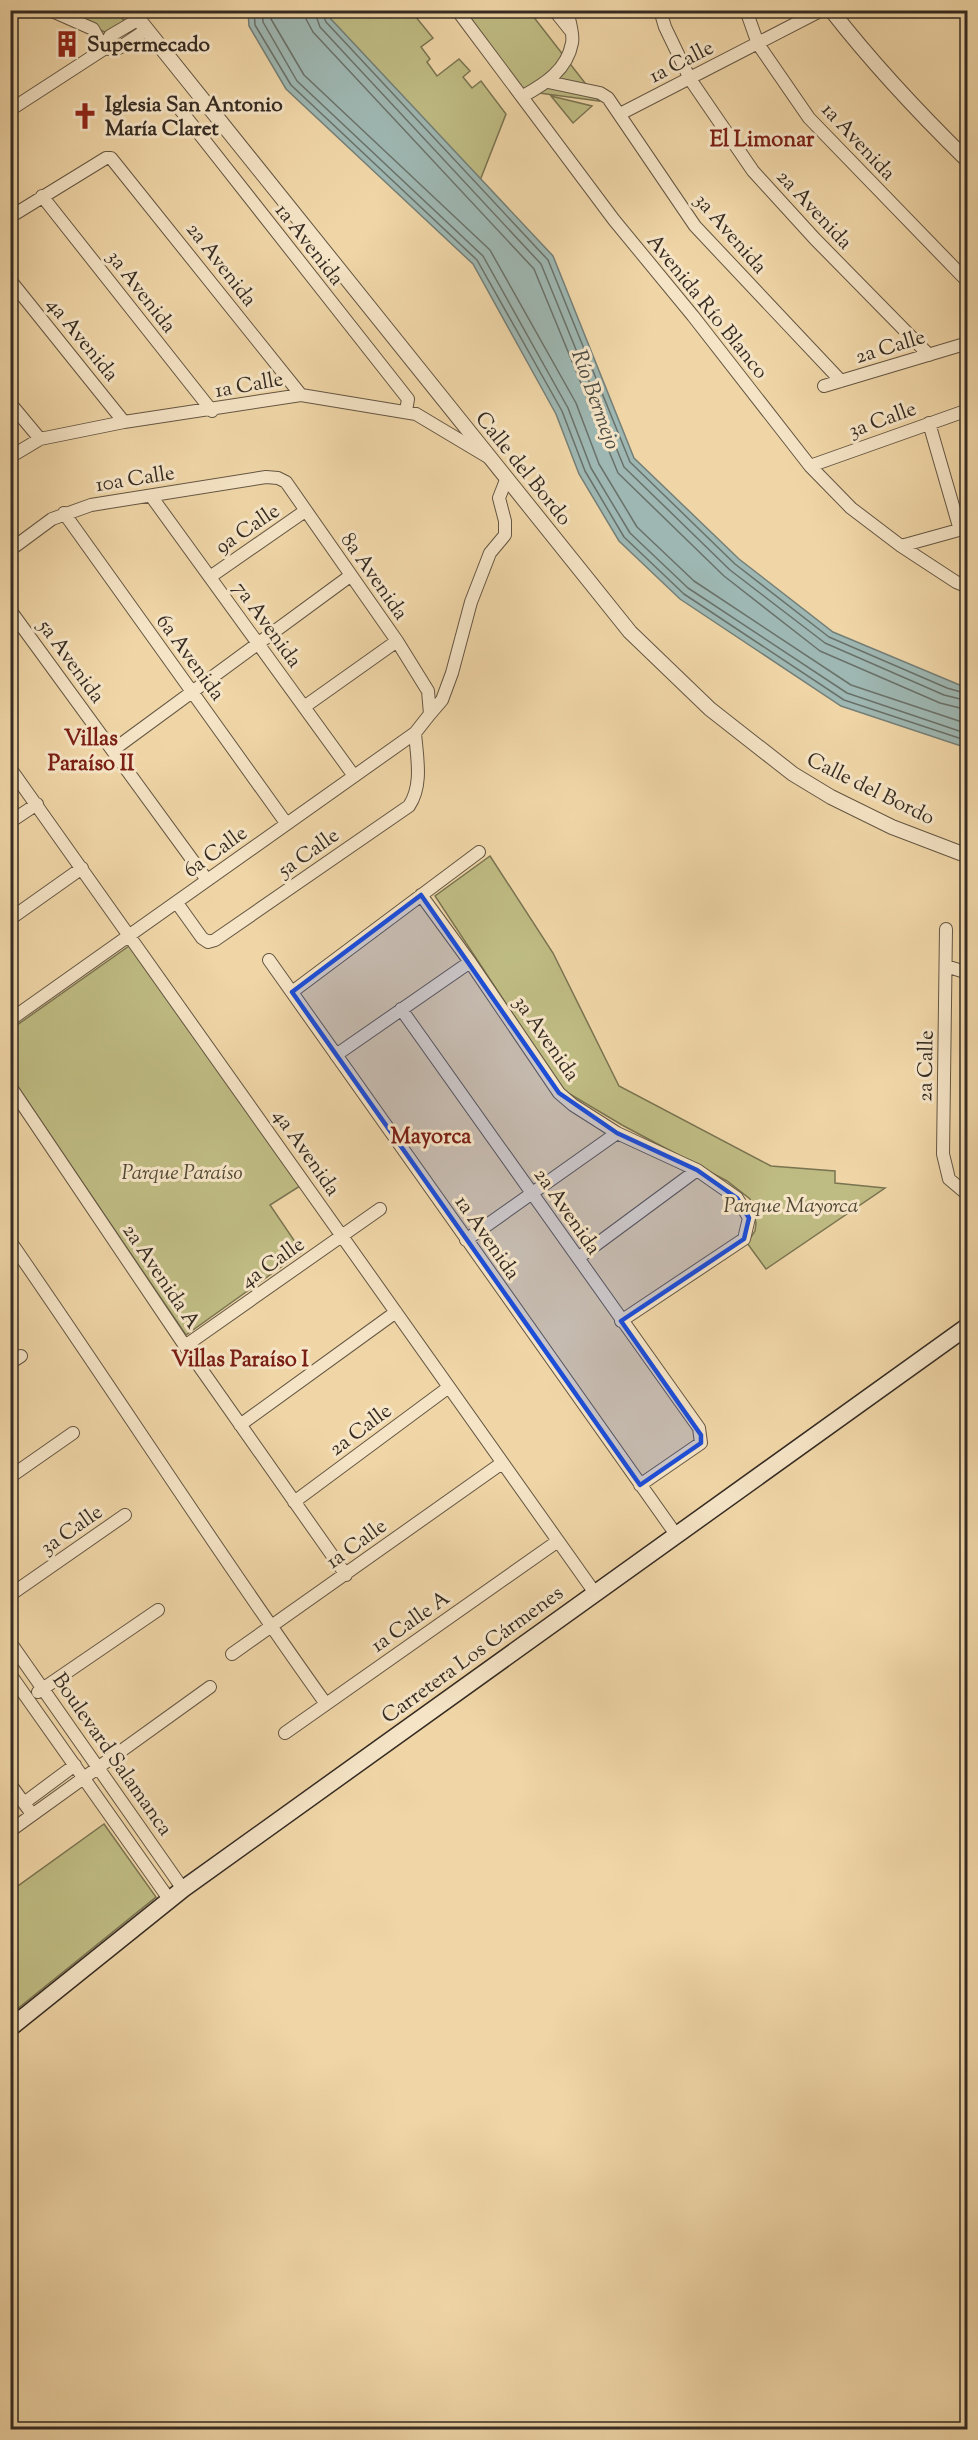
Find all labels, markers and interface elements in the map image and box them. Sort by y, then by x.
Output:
building icon: Supermecado [52,29,82,59]
place label: Supermecado [87,31,210,61]
street label: 1a Calle [644,34,719,92]
place label: Iglesia San Antonio María Claret [105,91,283,145]
street label: 1a Avenida [813,97,902,188]
church icon: Iglesia San Antonio María Claret [70,101,100,131]
district label: El Limonar [710,125,815,157]
street label: 2a Avenida [769,164,859,257]
street label: 3a Avenida [686,187,773,282]
street label: 1a Avenida [267,198,350,293]
street label: 2a Avenida [178,217,263,314]
street label: Avenida Río Blanco [638,228,774,386]
street label: 3a Avenida [98,244,183,341]
street label: 4a Avenida [38,292,125,389]
street label: 2a Calle [852,323,929,373]
water label: Río Bermejo [561,346,627,455]
street label: 1a Calle [213,365,286,407]
street label: 3a Calle [845,395,921,447]
street label: Calle del Bordo [467,406,578,533]
street label: 10a Calle [94,459,177,501]
street label: 9a Calle [210,497,286,562]
street label: 8a Avenida [332,527,415,627]
street label: 7a Avenida [225,576,308,675]
street label: 6a Avenida [148,609,231,708]
street label: 5a Avenida [29,613,111,711]
district label: Villas Paraíso II [48,724,135,781]
street label: Calle del Bordo [801,746,939,834]
street label: 6a Calle [178,819,254,886]
street label: 5a Calle [271,822,346,886]
street label: 3a Avenida [505,990,586,1088]
street label: 2a Calle [911,1030,943,1102]
street label: 4a Avenida [264,1103,347,1203]
district label: Mayorca [391,1122,472,1154]
park label: Parque Paraíso [121,1159,243,1189]
street label: 2a Avenida [525,1163,607,1262]
street label: 1a Avenida [446,1190,527,1287]
park label: Parque Mayorca [724,1192,859,1222]
street label: 2a Avenida A [114,1218,207,1336]
street label: 4a Calle [235,1231,311,1297]
district label: Villas Paraíso I [171,1345,310,1377]
street label: 2a Calle [324,1397,399,1464]
street label: 3a Calle [35,1498,110,1563]
street label: 1a Calle [320,1512,394,1577]
street label: Carretera Los Cármenes [376,1579,570,1732]
street label: 1a Calle A [366,1584,457,1661]
street label: Boulevard Salamanca [44,1668,179,1843]

